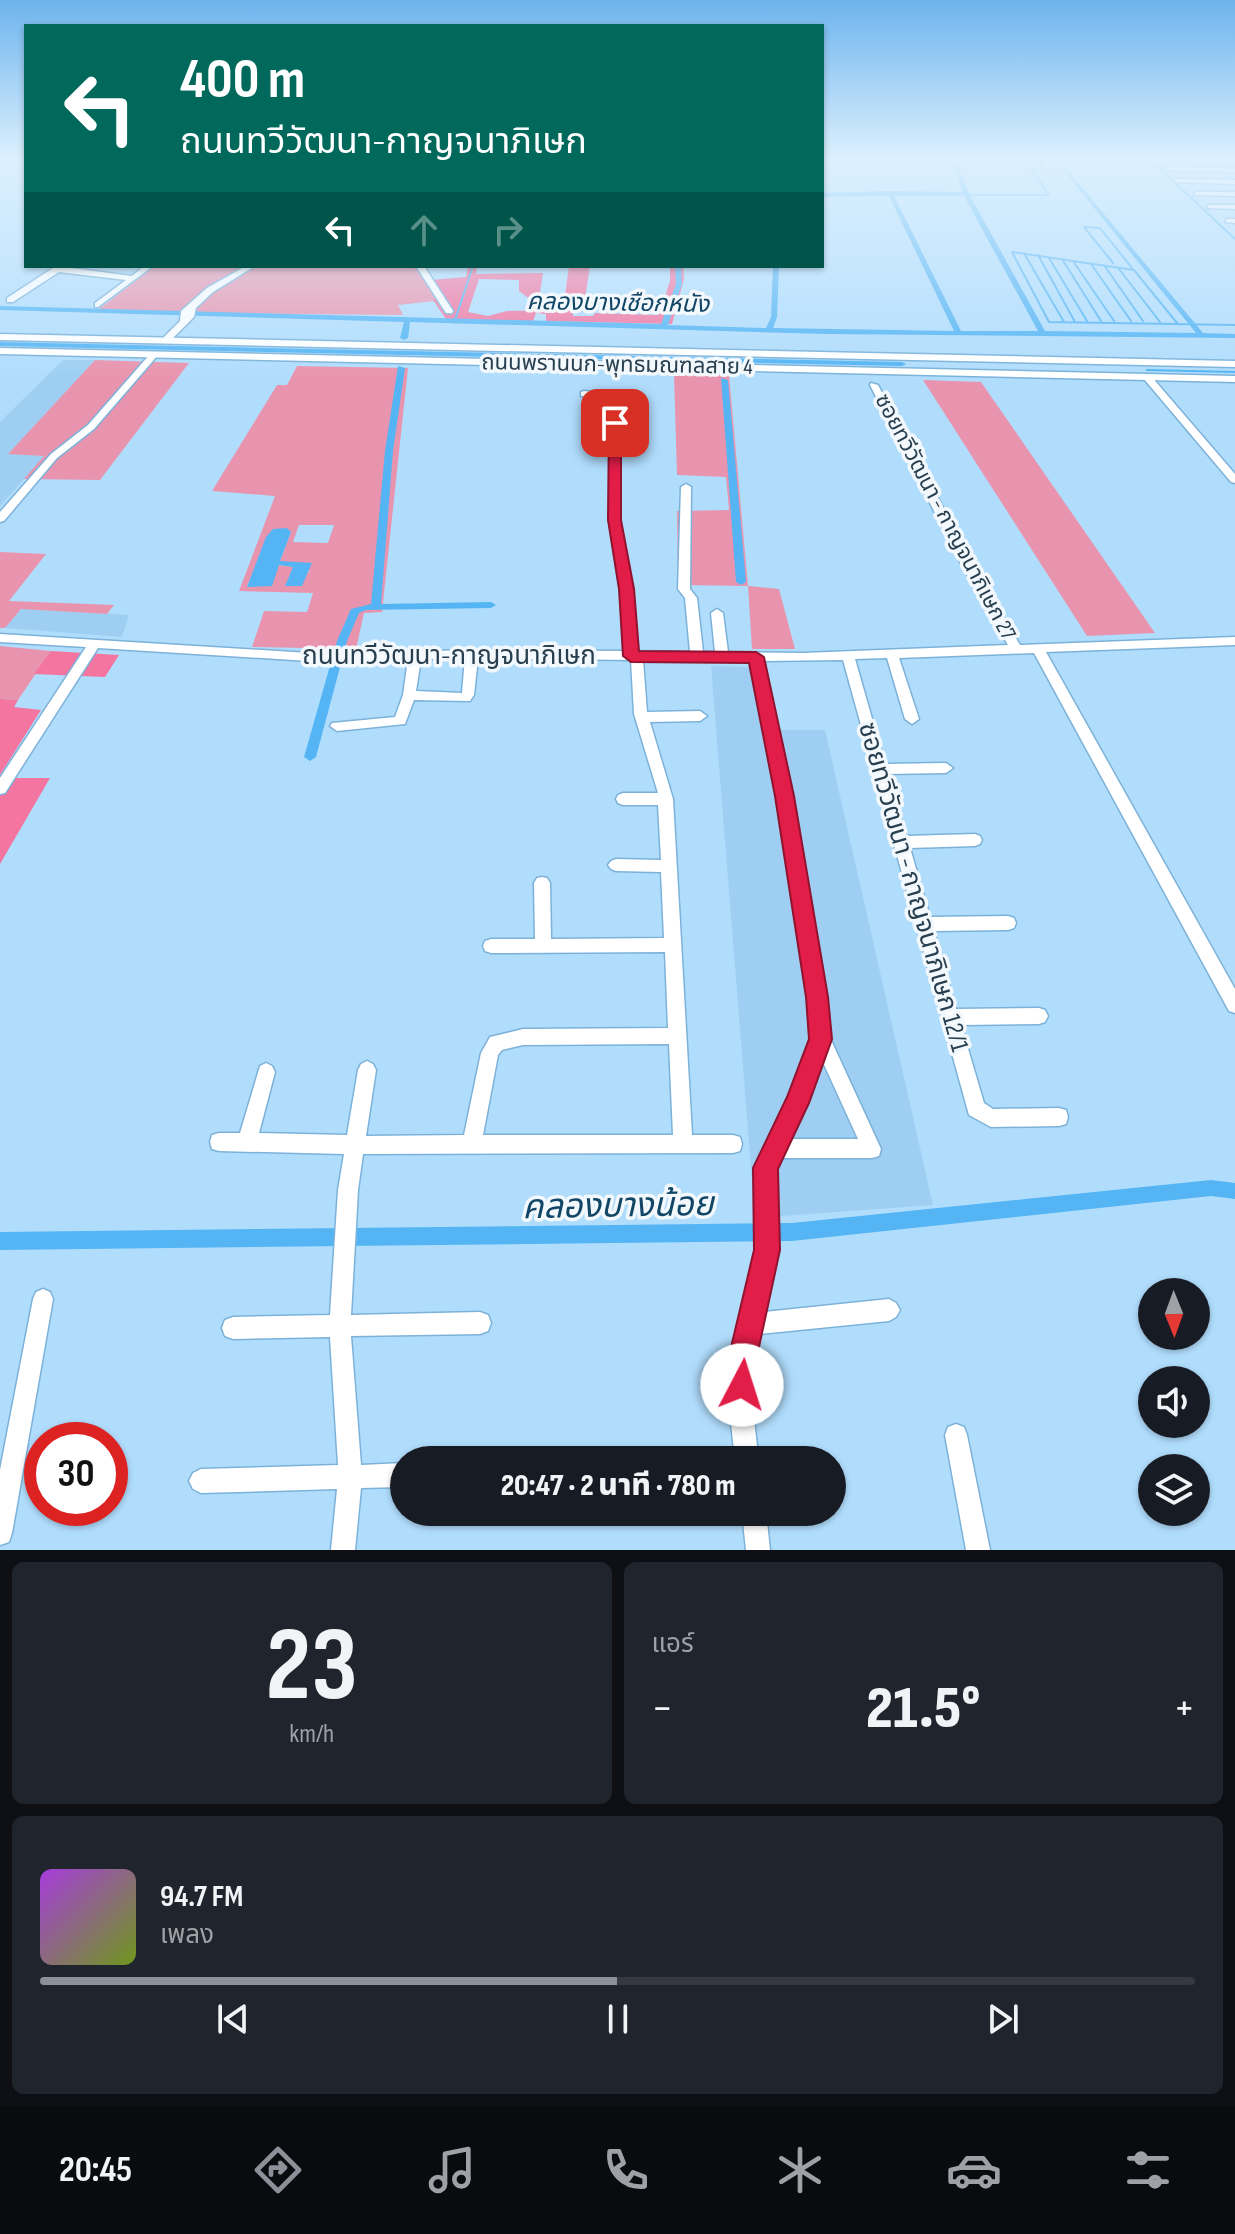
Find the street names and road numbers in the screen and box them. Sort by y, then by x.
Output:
street label: ถนนพรานนก-พุทธมณฑลสาย 4 [481,349,753,381]
street label: ซอยทวีวัฒนา - กาญจนาภิเษก 27 [869,389,1022,645]
street label: ถนนทวีวัฒนา-กาญจนาภิเษก [302,641,596,672]
street label: ซอยทวีวัฒนา - กาญจนาภิเษก 12/1 [851,719,975,1055]

